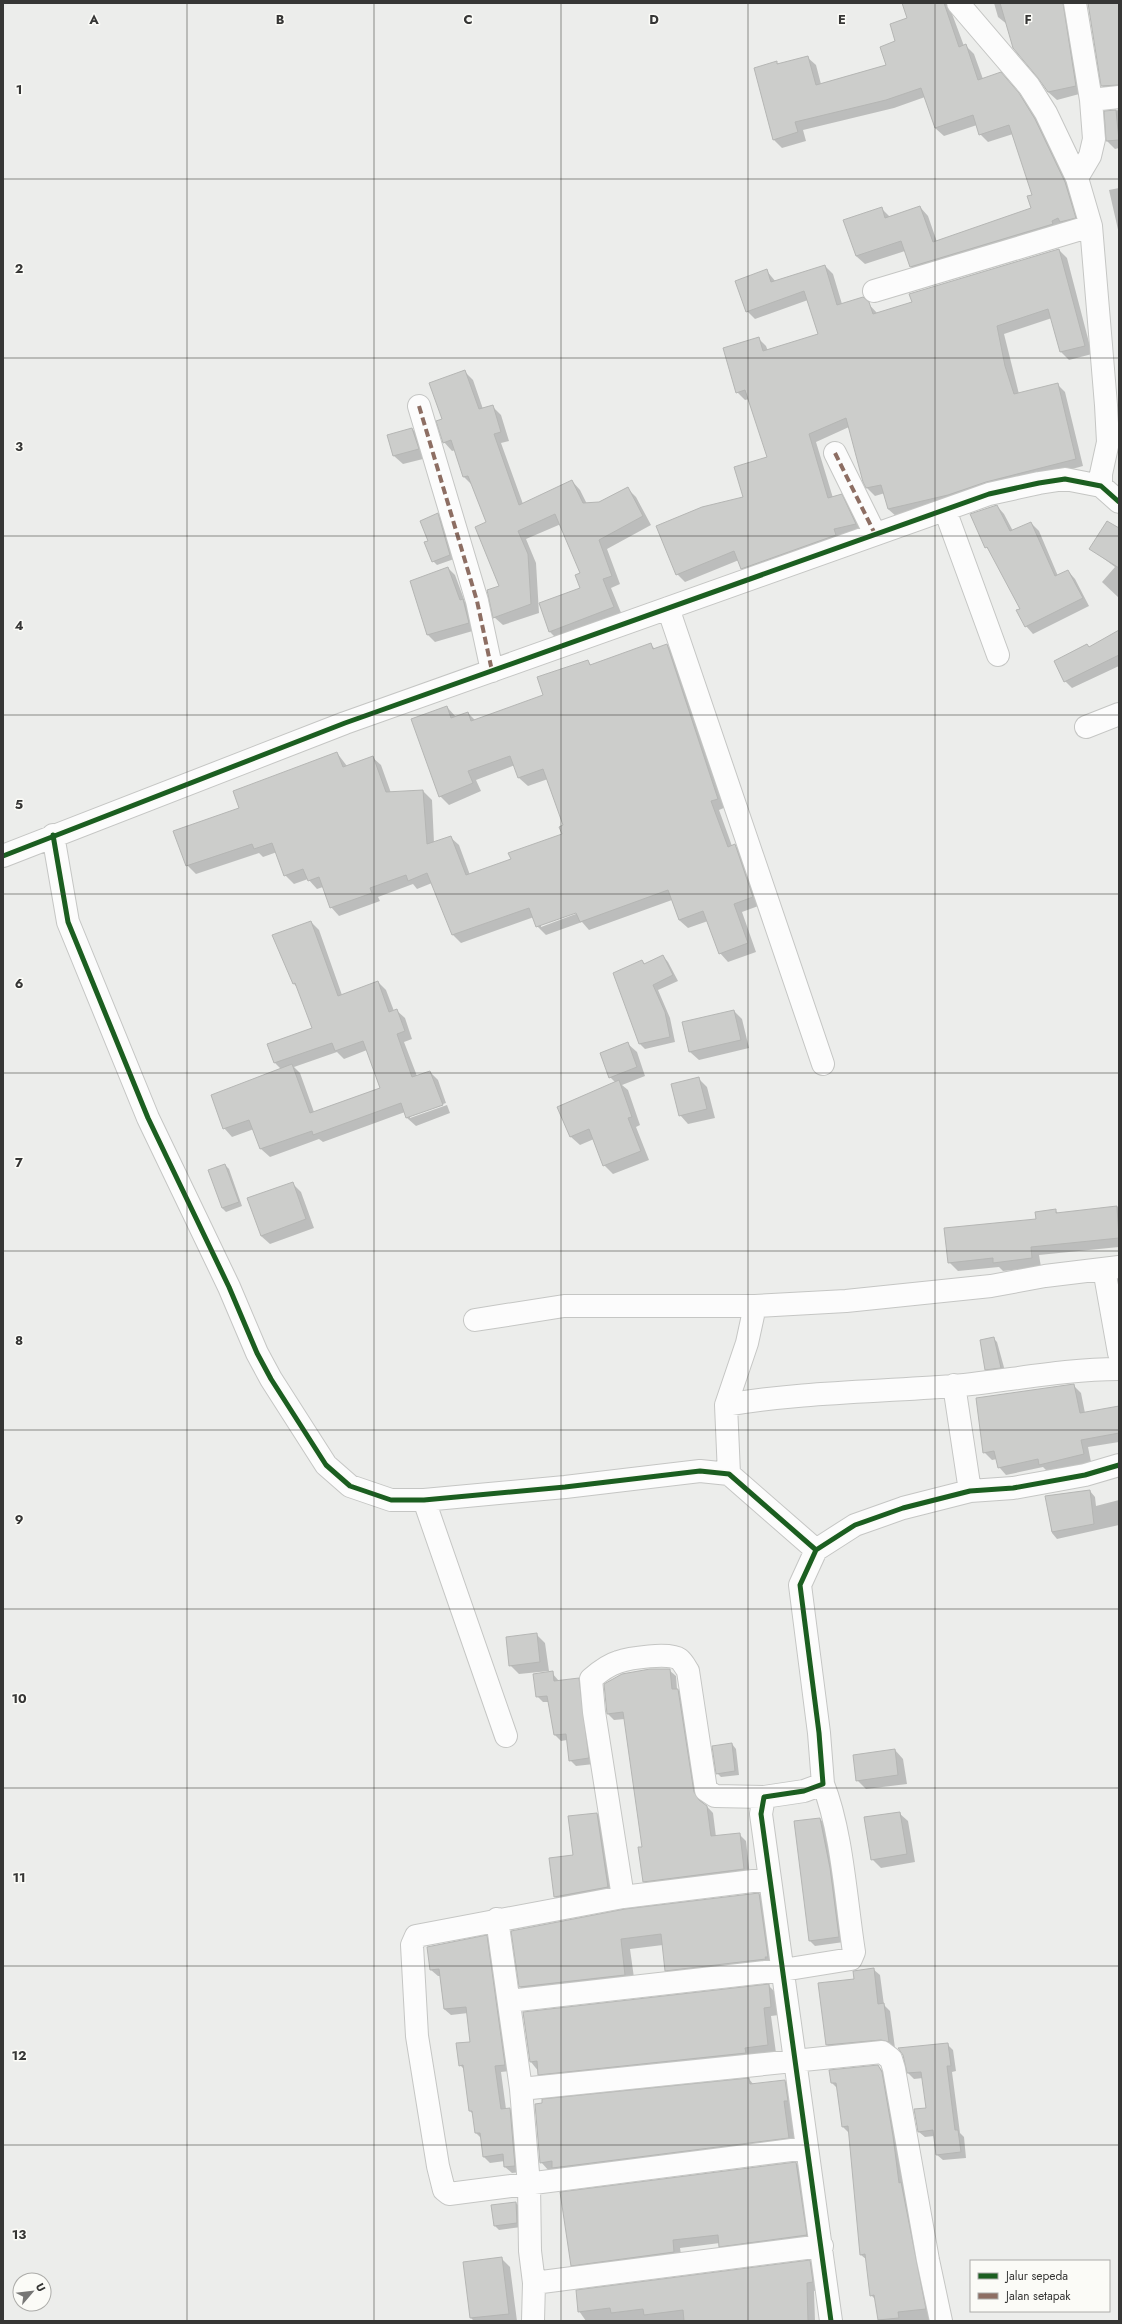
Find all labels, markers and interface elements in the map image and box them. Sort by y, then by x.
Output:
text: A [88,10,99,29]
text: B [276,10,285,29]
text: C [463,10,473,29]
text: D [649,10,659,29]
text: E [838,10,846,29]
text: F [1024,10,1032,29]
text: 1 [16,80,22,99]
text: 2 [15,259,23,278]
text: 3 [15,437,23,456]
text: 4 [14,616,24,635]
text: 5 [15,795,23,814]
text: 6 [15,974,24,993]
text: 7 [15,1153,23,1172]
text: 8 [15,1331,23,1350]
text: 9 [15,1510,24,1529]
text: 10 [11,1689,27,1708]
text: 11 [12,1868,26,1887]
text: 12 [11,2046,27,2065]
text: 13 [12,2225,26,2244]
legend [970,2260,1110,2312]
text: Jalur sepeda [1004,2267,1068,2285]
north arrow [12,2272,52,2312]
text: U [32,2280,50,2294]
text: Jalan setapak [1004,2287,1071,2305]

